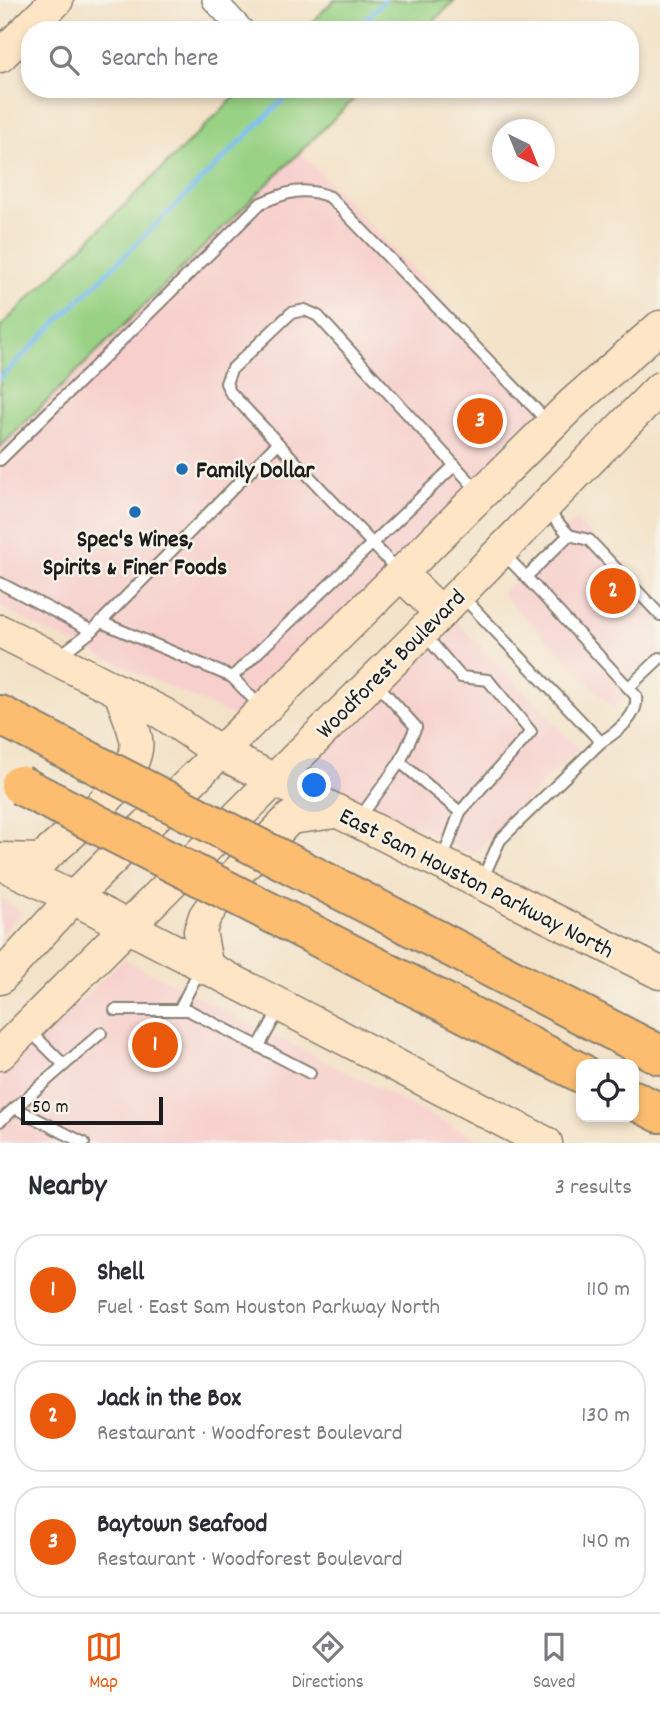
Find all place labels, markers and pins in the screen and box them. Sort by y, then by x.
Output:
pin: 3 [457,395,503,447]
place label: Family Dollar [196,455,316,489]
marker: Family Dollar [174,461,190,477]
marker: Spec's Wines, Spirits & Finer Foods [127,504,143,520]
place label: Spec's Wines, Spirits & Finer Foods [43,524,227,586]
pin: 2 [590,565,636,617]
pin: 1 [132,1019,178,1071]

